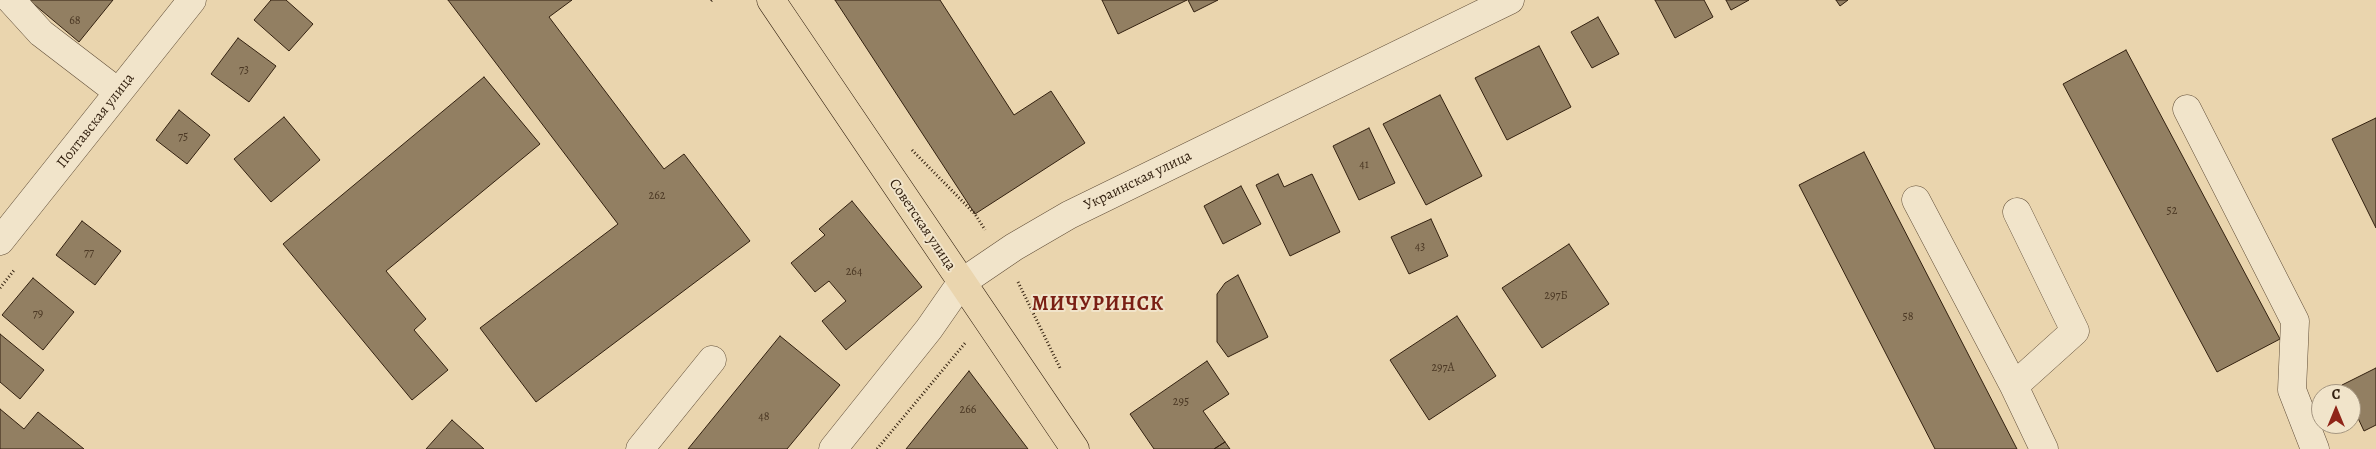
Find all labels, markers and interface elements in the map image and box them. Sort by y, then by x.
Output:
house number: 68 [69,14,81,28]
house number: 73 [239,63,249,77]
street label: Полтавская улица [53,70,139,172]
house number: 75 [178,130,188,144]
street label: Украинская улица [1081,147,1195,215]
house number: 41 [1359,158,1369,172]
street label: Советская улица [885,176,959,274]
house number: 262 [649,189,665,203]
house number: 52 [2167,204,2177,218]
house number: 43 [1415,240,1425,254]
house number: 77 [84,246,94,260]
house number: 264 [846,265,862,279]
house number: 297Б [1544,289,1568,303]
district label: МИЧУРИНСК [1031,293,1165,317]
house number: 79 [33,307,43,321]
house number: 58 [1903,310,1913,324]
house number: 297А [1431,361,1455,375]
north arrow [2311,384,2361,434]
text: С [2332,385,2340,404]
house number: 295 [1173,395,1189,409]
house number: 266 [960,403,976,417]
house number: 48 [758,410,770,424]

